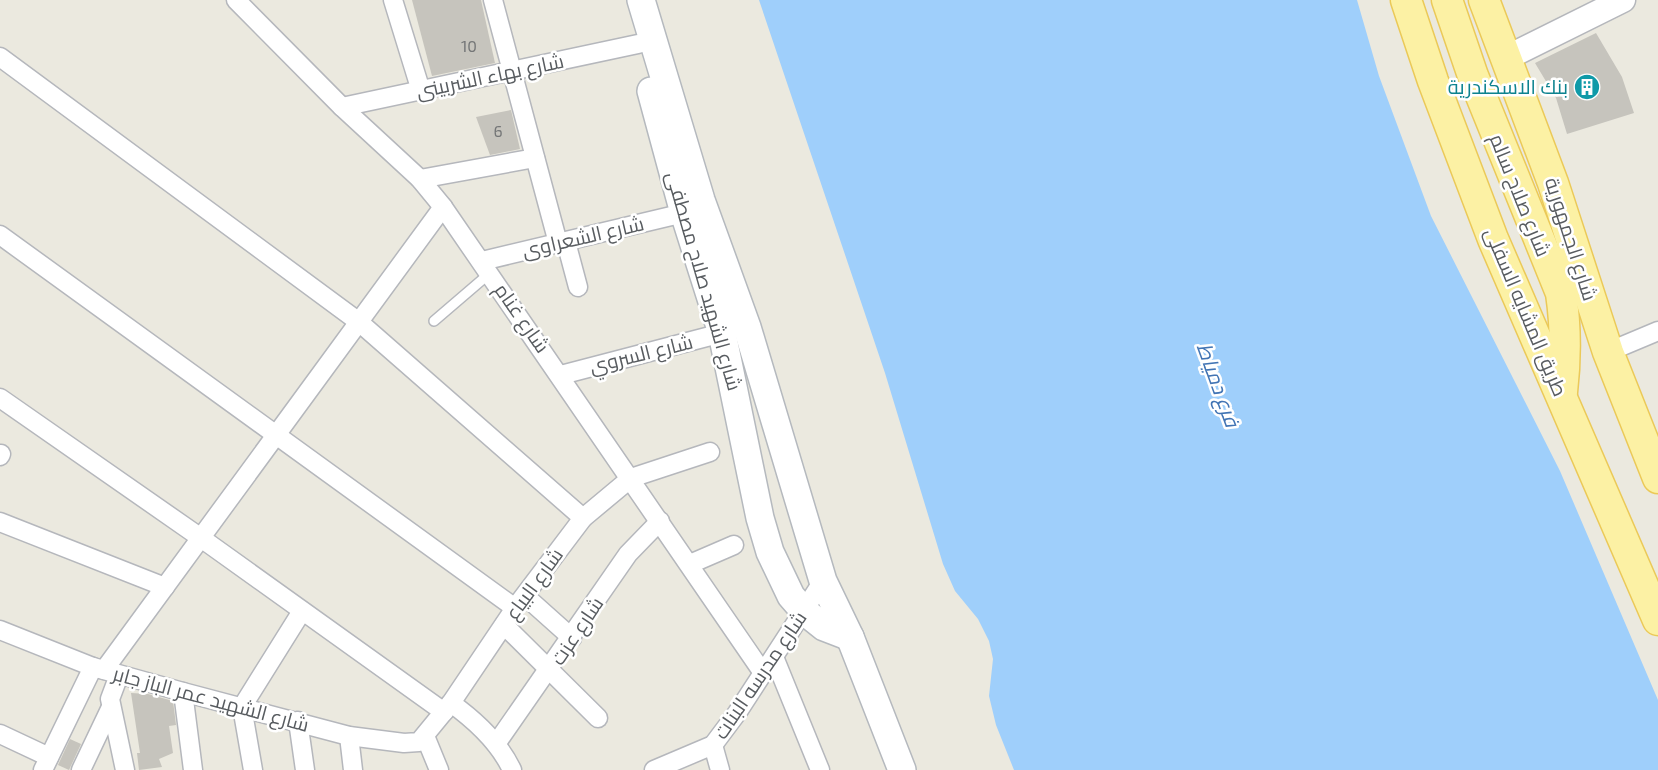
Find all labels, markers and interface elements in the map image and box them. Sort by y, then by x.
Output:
house number: 10 [461,36,477,55]
street label: شارع بهاء الشربينى [414,48,566,105]
building icon: بنك الاسكندرية [1572,72,1602,102]
place label: بنك الاسكندرية [1448,74,1568,99]
house number: 6 [493,121,503,140]
street label: شارع صلاح سالم [1483,130,1556,261]
street label: شارع الشهيد صلاح مصطفى [659,168,748,394]
street label: شارع الجمهورية [1538,174,1603,304]
street label: شارع الشعراوى [520,210,647,265]
street label: طريق المشايه السفلى [1479,224,1573,400]
street label: شارع غنام [488,278,555,359]
street label: شارع السروي [587,329,696,382]
water label: فرع دمياط [1190,339,1247,432]
street label: شارع البياع [499,543,570,626]
street label: شارع عزت [545,592,610,671]
street label: شارع مدرسه البنات [708,606,813,745]
street label: شارع الشهيد عمر الباز جابر [109,660,312,739]

